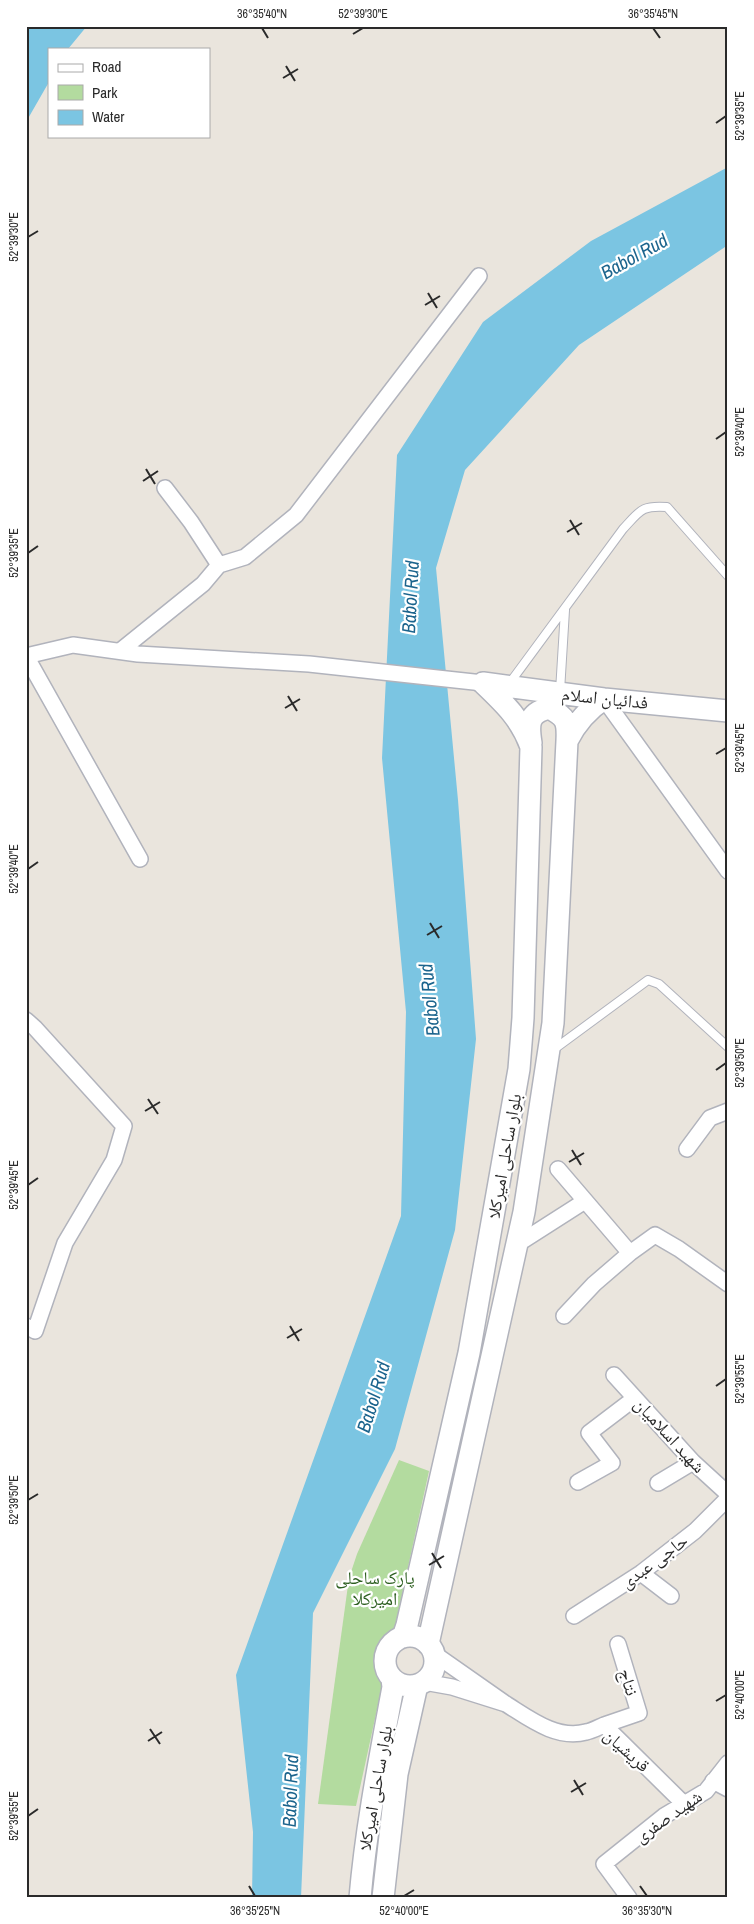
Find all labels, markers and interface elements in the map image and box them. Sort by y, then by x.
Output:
text: 36°35'40"N [237,6,287,22]
text: 52°39'30"E [338,6,388,22]
text: 36°35'45"N [628,6,678,22]
legend [48,48,210,138]
text: Road [92,56,121,77]
text: Park [92,82,118,103]
text: 52°39'35"E [732,91,748,141]
text: Water [92,106,124,127]
text: 52°39'30"E [6,212,22,262]
water label: Babol Rud [596,227,672,285]
text: 52°39'40"E [732,407,748,457]
text: 52°39'35"E [6,528,22,578]
water label: Babol Rud [395,560,425,634]
street label: فدائیان اسلام [560,681,650,715]
text: 52°39'45"E [732,723,748,773]
text: 52°39'40"E [6,844,22,894]
water label: Babol Rud [412,962,446,1038]
text: 52°39'50"E [732,1038,748,1088]
street label: بلوار ساحلی امیرکلا [481,1091,527,1220]
text: 52°39'45"E [6,1160,22,1210]
text: 52°39'55"E [732,1354,748,1404]
water label: Babol Rud [350,1358,396,1436]
street label: شهید اسلامیان [629,1392,711,1478]
text: 52°39'50"E [6,1475,22,1525]
street label: حاجی عبدی [615,1528,693,1594]
park label: پارک ساحلی امیرکلا [335,1565,415,1611]
street label: نتاج [613,1665,645,1699]
text: 52°40'00"E [732,1670,748,1720]
street label: قریشیان [598,1722,656,1778]
street label: بلوار ساحلی امیرکلا [352,1723,398,1852]
water label: Babol Rud [276,1754,304,1828]
street label: شهید صفری [629,1784,707,1848]
text: 52°39'55"E [6,1791,22,1841]
text: 36°35'25"N [230,1903,280,1919]
text: 52°40'00"E [379,1903,429,1919]
text: 36°35'30"N [622,1903,672,1919]

